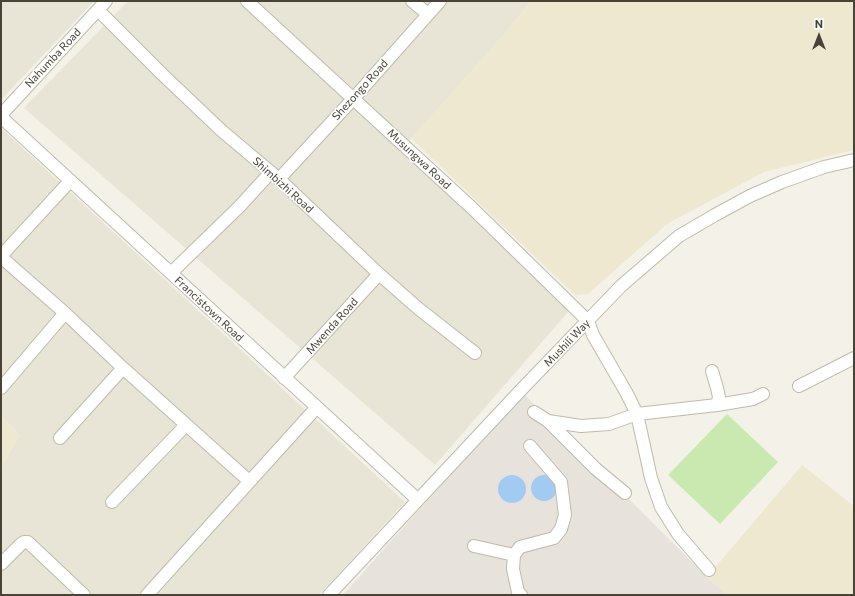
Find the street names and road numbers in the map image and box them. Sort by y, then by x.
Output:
street label: Nahumba Road [22,26,84,90]
street label: Shezongo Road [329,57,391,123]
street label: Musungwa Road [384,126,454,192]
street label: Shimbizhi Road [250,154,316,216]
street label: Francistown Road [172,274,246,344]
street label: Mwenda Road [303,295,361,357]
street label: Mushili Way [541,317,593,369]

